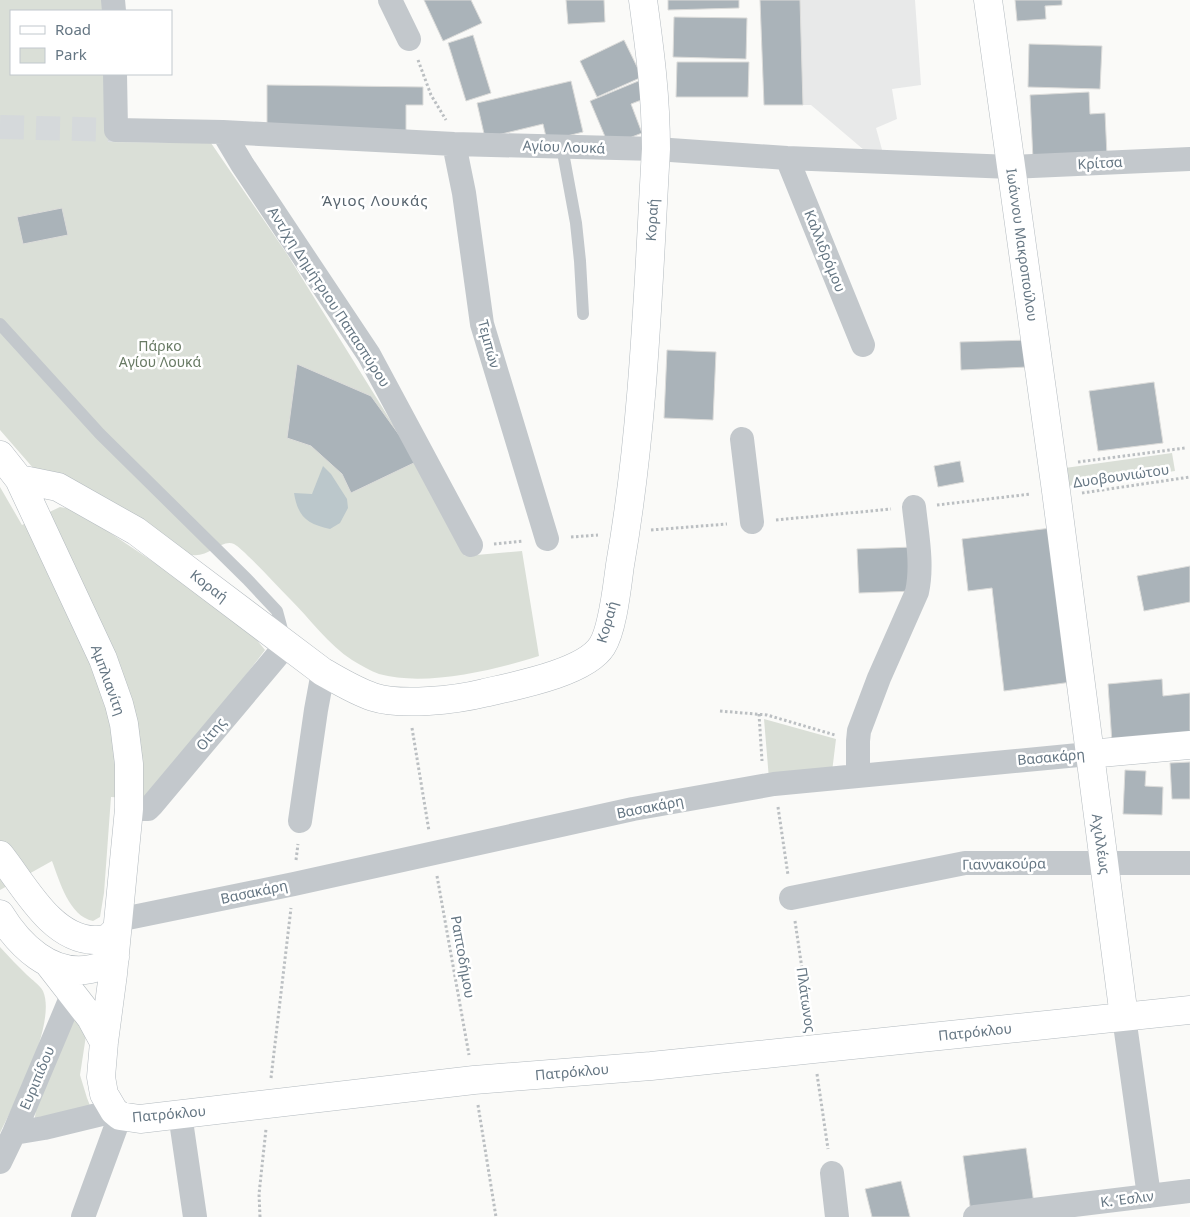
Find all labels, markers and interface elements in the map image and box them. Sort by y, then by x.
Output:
legend [10,10,172,75]
text: Road [55,19,91,39]
text: Park [55,44,87,64]
street label: Αγίου Λουκά [522,136,606,157]
street label: Κρίτσα [1077,152,1123,173]
street label: Ιωάννου Μακροπούλου [1002,167,1043,323]
district label: Άγιος Λουκάς [321,190,429,210]
street label: Κοραή [641,198,662,242]
street label: Αντ/χη Δημήτριου Παπασπύρου [264,203,395,391]
street label: Καλλιδρόμου [800,207,851,295]
street label: Τεμπών [474,318,505,370]
park label: Πάρκο Αγίου Λουκά [119,336,202,371]
street label: Δυοβουνιώτου [1072,459,1170,492]
street label: Κοραή [187,565,232,606]
street label: Κοραή [591,599,622,645]
street label: Αμπλιανίτη [87,642,130,718]
street label: Οίτης [191,713,230,754]
street label: Βασακάρη [1016,744,1086,769]
street label: Βασακάρη [615,791,685,822]
street label: Αχιλλέως [1088,812,1115,876]
street label: Γιαννακούρα [962,853,1046,874]
street label: Βασακάρη [219,875,289,908]
street label: Ραπτοδήμου [447,914,480,1000]
street label: Πλάτωνος [793,966,821,1034]
street label: Πατρόκλου [937,1018,1013,1045]
street label: Ευριπίδου [15,1043,58,1113]
street label: Πατρόκλου [534,1059,610,1084]
street label: Πατρόκλου [131,1101,207,1126]
street label: K. Έσλιν [1099,1186,1155,1211]

